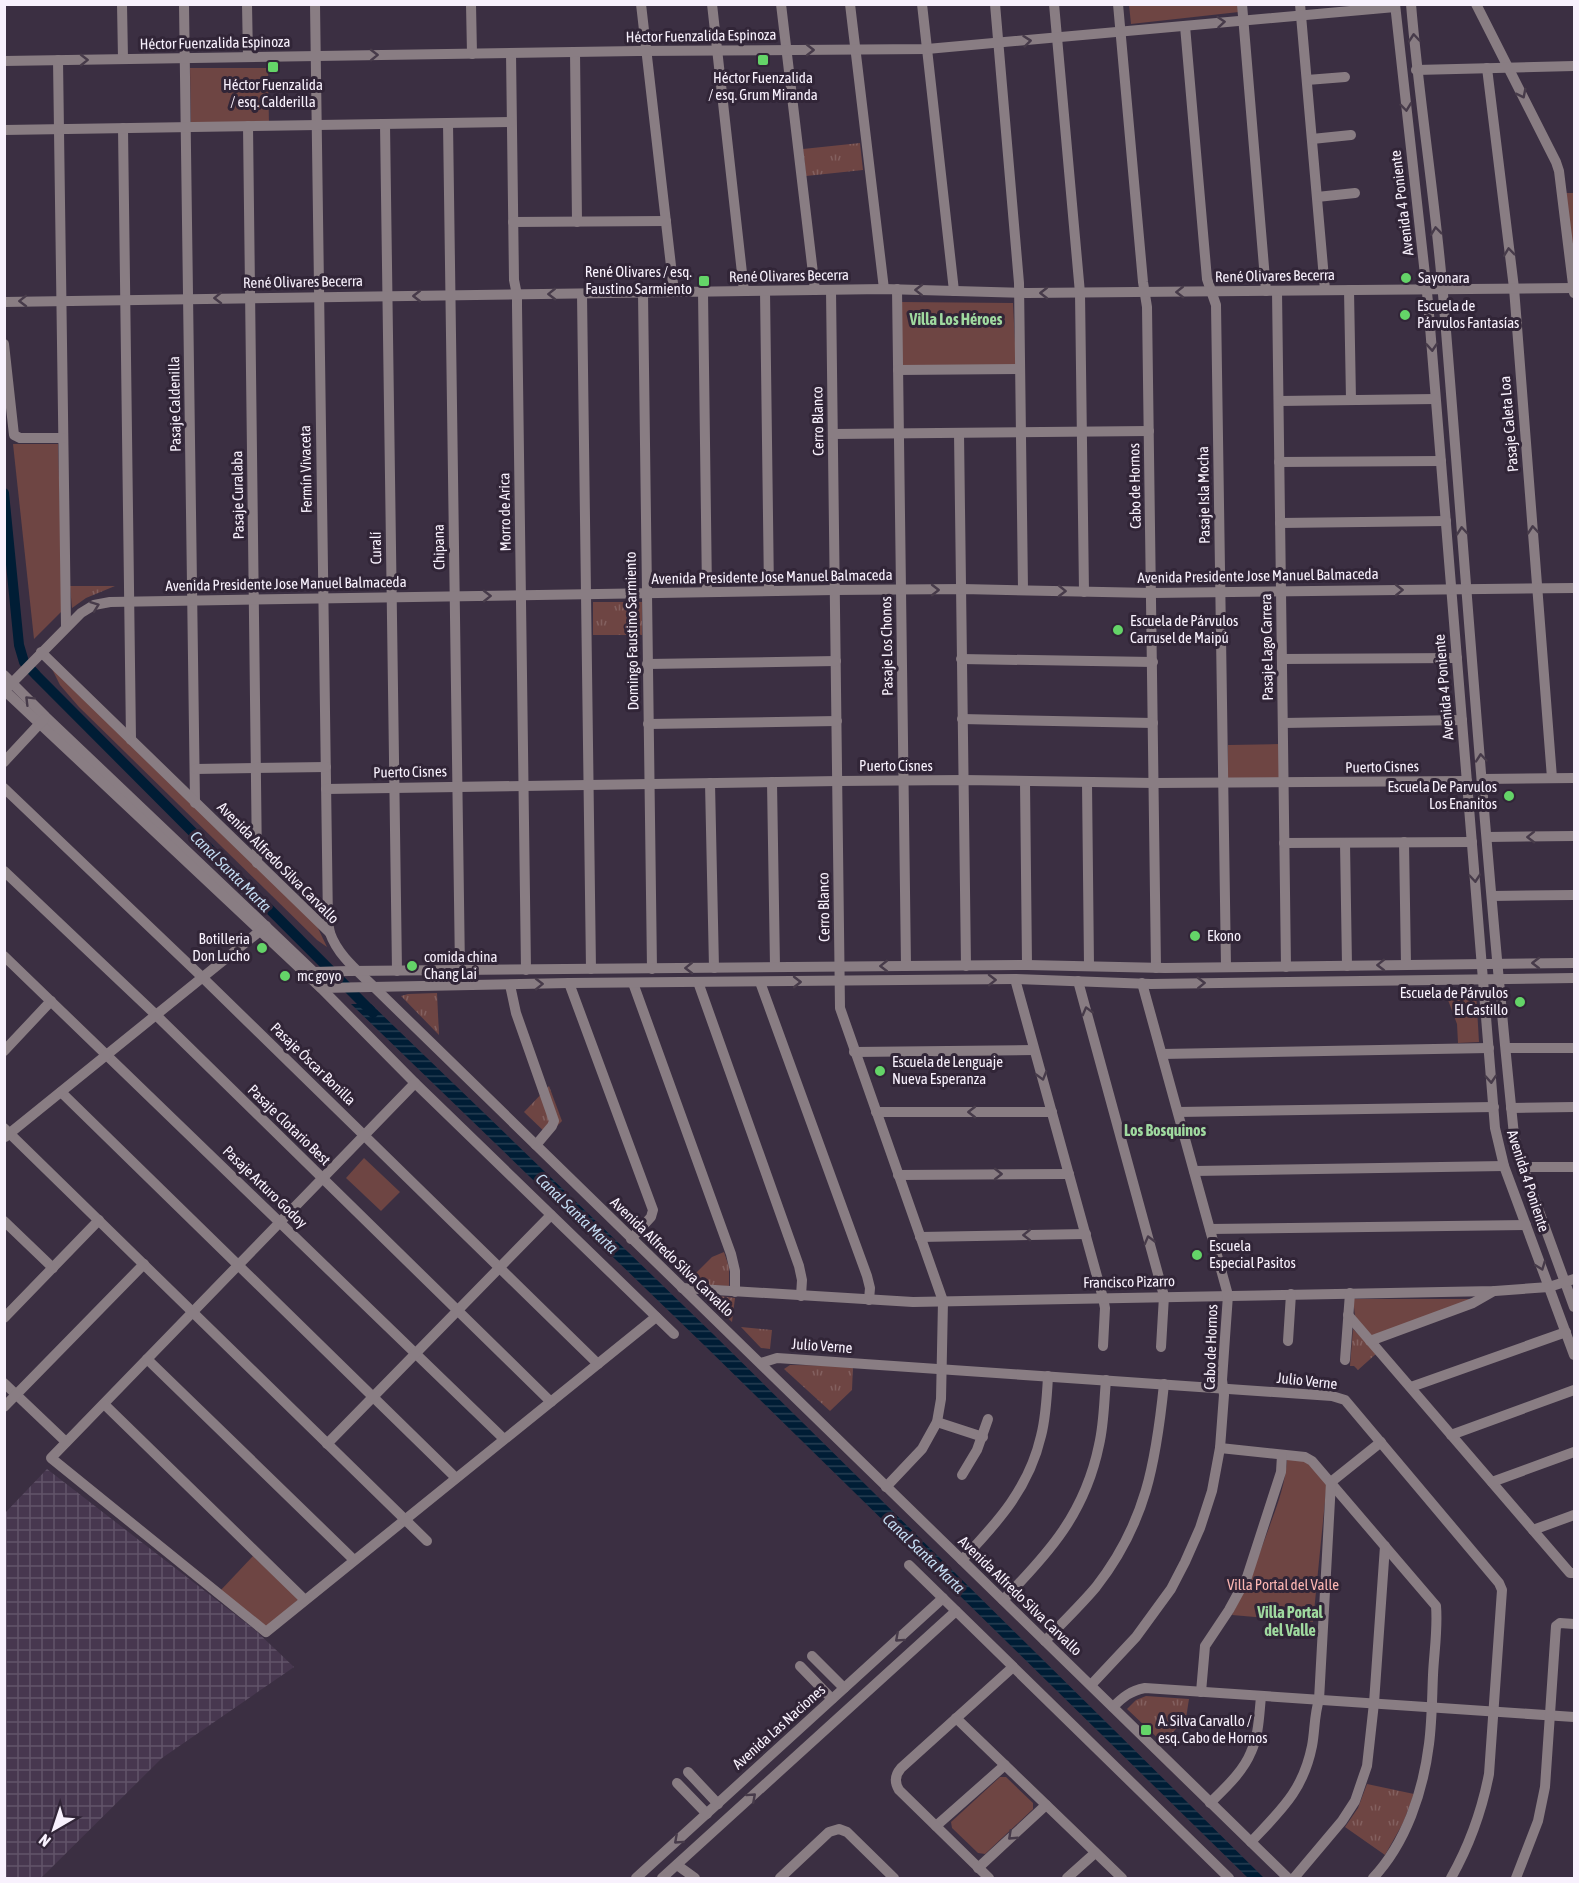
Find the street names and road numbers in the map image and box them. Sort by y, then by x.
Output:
street label: Héctor Fuenzalida Espinoza [626,26,776,45]
street label: Héctor Fuenzalida Espinoza [140,33,290,52]
street label: Avenida 4 Poniente [1387,149,1416,257]
street label: René Olivares Becerra [729,266,849,285]
street label: René Olivares Becerra [1215,266,1335,285]
street label: René Olivares Becerra [243,272,363,291]
street label: Pasaje Caldenilla [165,356,184,452]
street label: Pasaje Caleta Loa [1496,375,1521,473]
street label: Cerro Blanco [808,386,827,456]
street label: Fermín Vivaceta [296,425,315,513]
street label: Cabo de Hornos [1125,443,1144,529]
street label: Pasaje Isla Mocha [1194,446,1213,544]
street label: Pasaje Curalaba [228,450,247,540]
street label: Morro de Arica [495,472,514,552]
street label: Chipana [430,524,447,570]
street label: Curalí [367,531,384,564]
street label: Domingo Faustino Sarmiento [622,551,641,711]
street label: Avenida Presidente Jose Manuel Balmaceda [1137,565,1379,586]
street label: Avenida Presidente Jose Manuel Balmaceda [651,566,893,587]
street label: Avenida Presidente Jose Manuel Balmaceda [165,573,407,594]
street label: Pasaje Lago Carrera [1257,593,1276,701]
street label: Pasaje Los Chonos [877,596,896,696]
street label: Avenida 4 Poniente [1430,633,1457,741]
street label: Puerto Cisnes [859,757,933,774]
street label: Puerto Cisnes [1345,757,1419,776]
street label: Puerto Cisnes [373,762,447,781]
street label: Avenida Alfredo Silva Carvallo [214,798,343,927]
street label: Cerro Blanco [814,872,833,942]
street label: Pasaje Óscar Bonilla [267,1019,359,1108]
street label: Pasaje Clotario Best [245,1081,334,1168]
street label: Avenida 4 Poniente [1504,1128,1553,1234]
street label: Pasaje Arturo Godoy [220,1142,311,1231]
street label: Avenida Alfredo Silva Carvallo [607,1193,737,1320]
street label: Francisco Pizarro [1083,1272,1175,1291]
street label: Cabo de Hornos [1201,1304,1220,1390]
street label: Julio Verne [791,1335,853,1356]
street label: Julio Verne [1276,1369,1338,1392]
street label: Avenida Alfredo Silva Carvallo [955,1532,1085,1659]
street label: Avenida Las Naciones [729,1681,828,1773]

